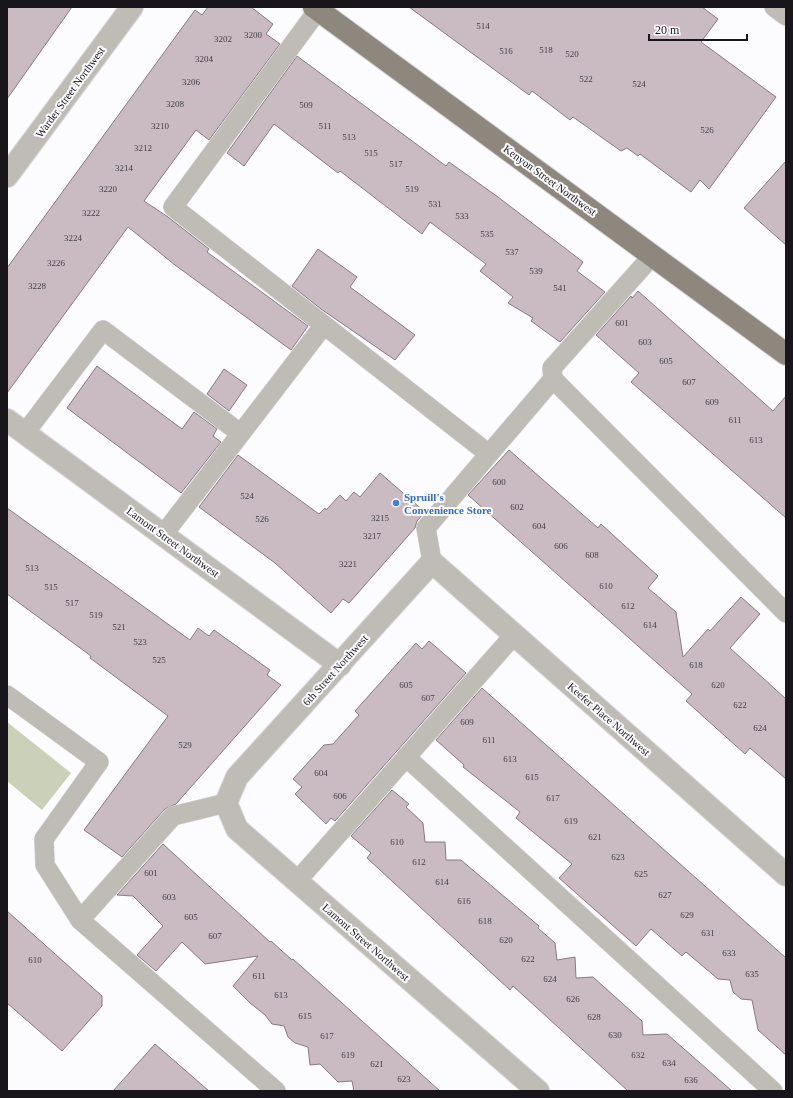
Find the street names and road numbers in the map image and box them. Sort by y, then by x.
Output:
street label: Warder Street Northwest [33,44,107,140]
street label: Kenyon Street Northwest [501,142,599,218]
street label: Lamont Street Northwest [124,504,222,580]
street label: 6th Street Northwest [300,632,370,708]
street label: Keefer Place Northwest [565,680,653,758]
street label: Lamont Street Northwest [320,901,412,983]

